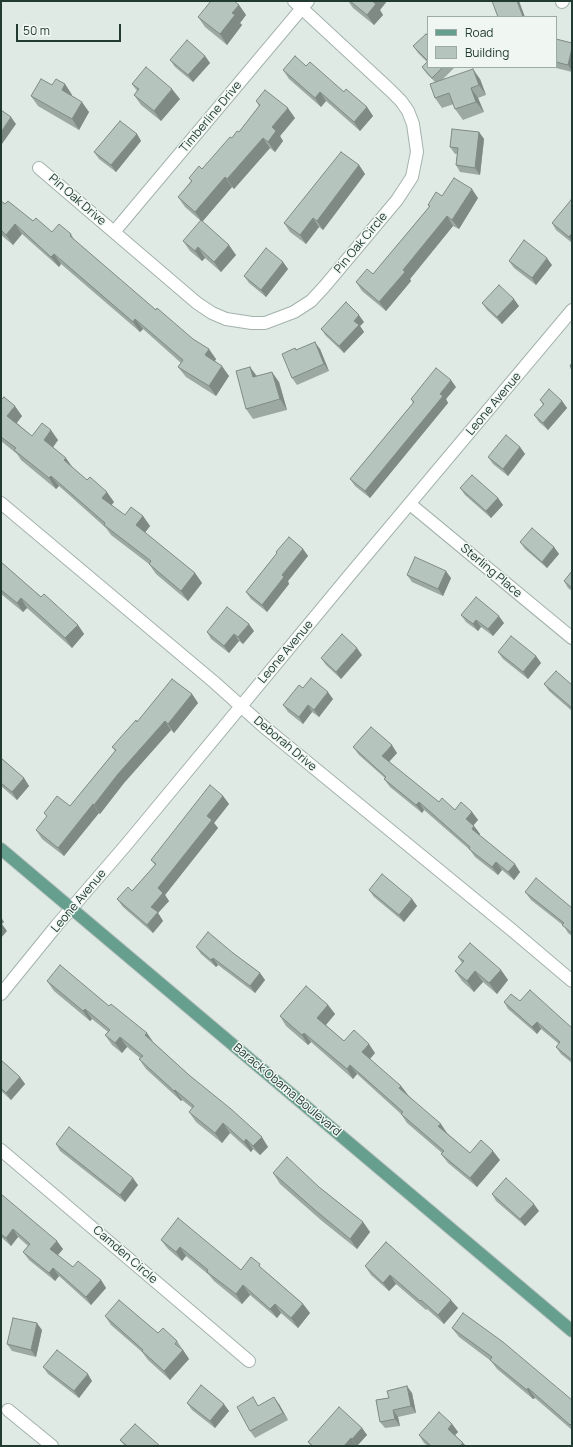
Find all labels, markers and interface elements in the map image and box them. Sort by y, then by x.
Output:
scale bar [18,16,123,42]
legend [427,16,557,68]
text: 50 m [23,22,50,39]
text: Road [465,24,493,41]
text: Building [465,44,509,61]
street label: Timberline Drive [177,78,245,156]
street label: Pin Oak Drive [45,171,109,229]
street label: Pin Oak Circle [331,210,391,276]
street label: Leone Avenue [463,370,525,438]
street label: Sterling Place [457,541,525,601]
street label: Leone Avenue [255,618,317,686]
street label: Deborah Drive [251,714,319,774]
street label: Leone Avenue [48,867,110,935]
street label: Barack Obama Boulevard [230,1041,344,1139]
street label: Camden Circle [90,1223,160,1287]

